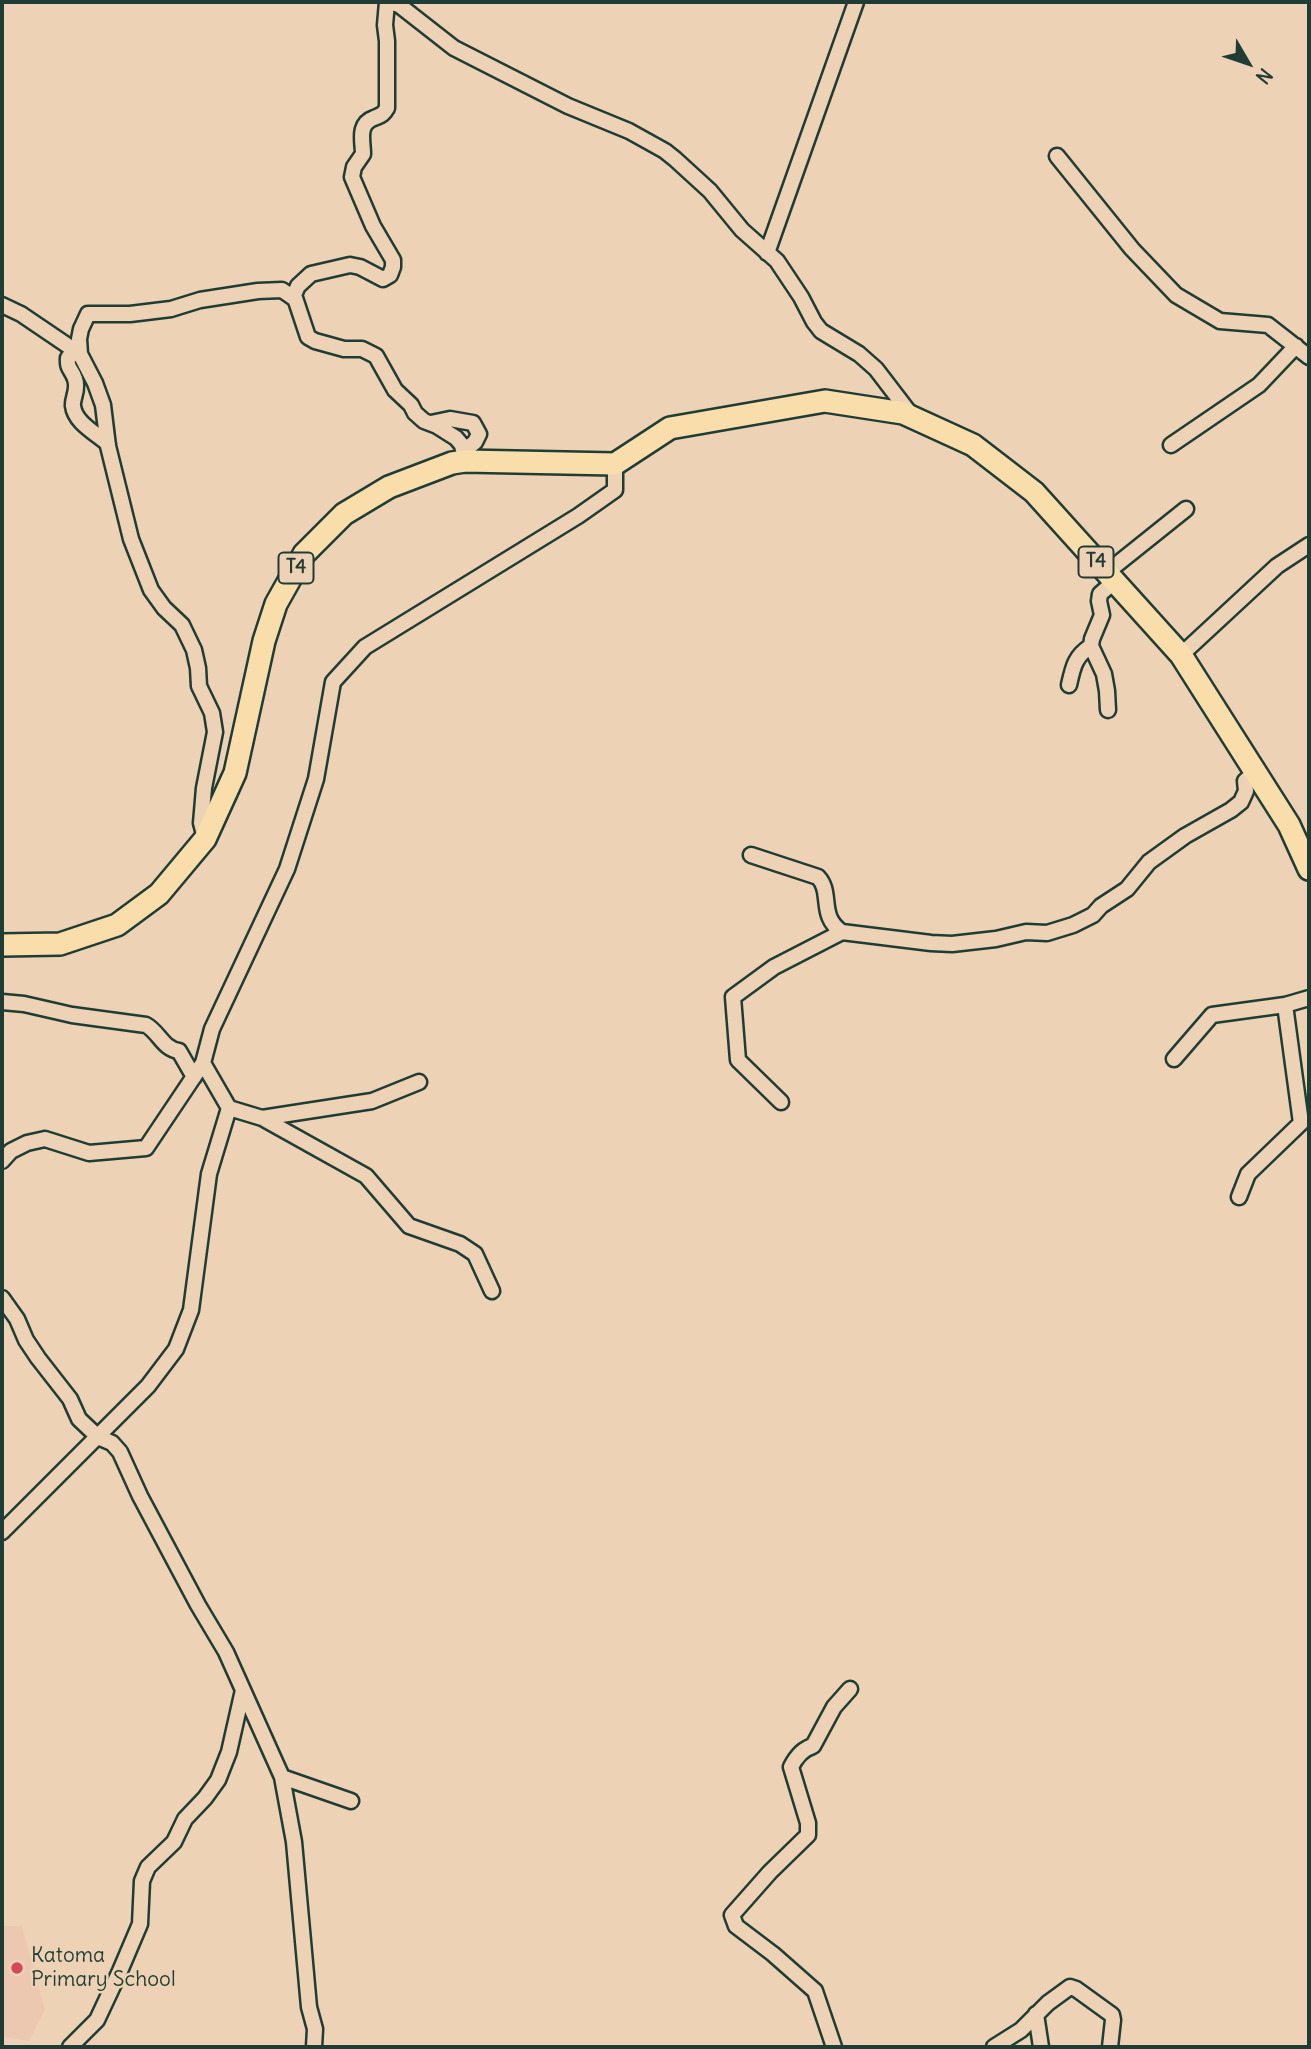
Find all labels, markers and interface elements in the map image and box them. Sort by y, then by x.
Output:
north arrow [1213,28,1283,98]
text: N [1251,64,1278,89]
road number: T4 [1078,547,1114,578]
road number: T4 [278,552,314,583]
place label: Katoma Primary School [31,1943,176,1993]
marker: Katoma Primary School [9,1960,25,1976]

